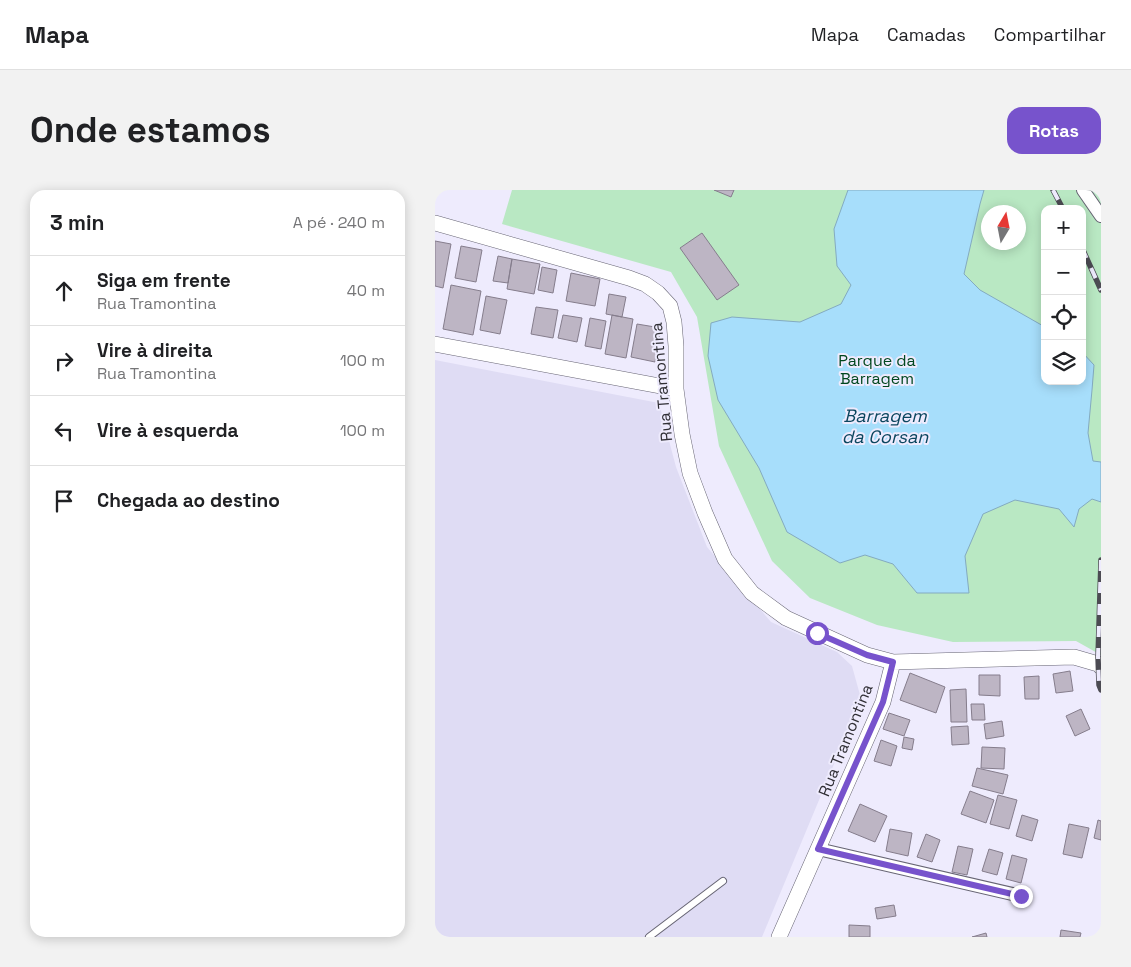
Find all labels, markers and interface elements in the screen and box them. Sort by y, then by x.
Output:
text: Mapa [25,19,89,50]
text: Mapa [811,23,859,46]
text: Camadas [887,23,966,46]
text: Compartilhar [994,23,1106,46]
button: Rotas [1007,107,1101,154]
text: Onde estamos [30,108,271,152]
north arrow [981,205,1026,250]
map controls [1041,205,1086,385]
button: + [1041,205,1086,250]
text: 3 min [50,209,105,236]
text: A pé · 240 m [293,212,385,233]
button: − [1041,250,1086,295]
text: Siga em frente [97,268,231,293]
icon: ahead [50,277,78,305]
text: 40 m [347,280,385,301]
text: Rua Tramontina [97,293,216,314]
button: locate [1041,295,1086,340]
street label: Rua Tramontina [646,322,677,442]
text: Vire à direita [97,338,213,363]
button: layers [1041,340,1086,385]
icon: right [50,347,78,375]
text: 100 m [340,350,385,371]
park label: Parque da Barragem [838,350,916,389]
text: Rua Tramontina [97,363,216,384]
water label: Barragem da Corsan [842,404,929,448]
icon: left [50,417,78,445]
text: Vire à esquerda [97,418,239,443]
text: 100 m [340,420,385,441]
icon: arrive [50,487,78,515]
text: Chegada ao destino [97,488,280,513]
route start [806,622,829,645]
street label: Rua Tramontina [813,681,878,800]
route end [1010,885,1033,908]

